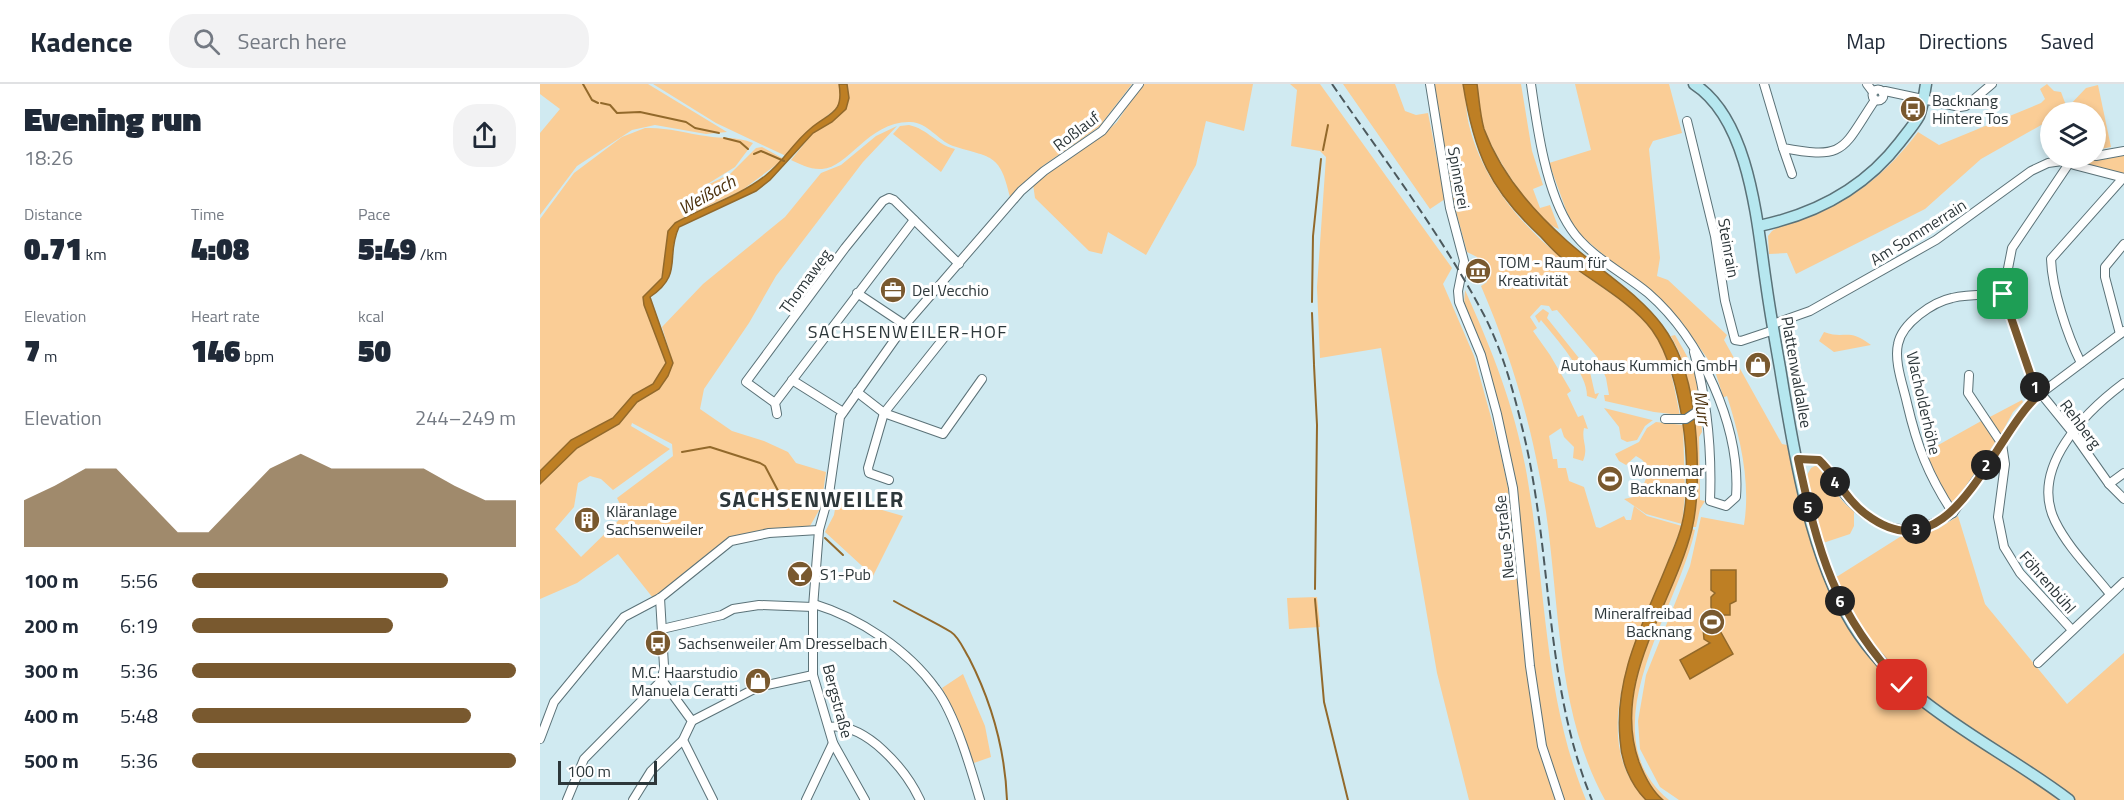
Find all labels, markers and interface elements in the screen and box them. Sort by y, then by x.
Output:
search box [169,14,589,68]
text: Kadence [30,20,133,63]
text: Search here [238,24,347,58]
icon: search [190,25,223,58]
text: Map [1846,25,1886,57]
text: Directions [1919,25,2008,57]
text: Saved [2041,25,2094,57]
place label: Backnang Hintere Tos [1932,88,2008,130]
text: Evening run [24,94,201,144]
bus stop icon: Backnang Hintere Tos [1898,94,1928,124]
map controls [2040,102,2106,168]
button: layers [2040,102,2106,168]
button: share [453,104,516,167]
street label: Roßlauf [1048,105,1105,156]
text: 18:26 [24,142,73,173]
street label: Spinnerei [1442,145,1476,211]
water label: Weißach [673,167,741,221]
street label: Am Sommerrain [1865,193,1971,271]
text: Distance [24,202,82,226]
text: Time [191,202,224,226]
text: Pace [358,202,390,226]
street label: Steinrain [1712,216,1746,280]
text: 0.71 [24,226,82,272]
text: 4:08 [191,226,249,272]
text: 5:49 [358,226,416,272]
text: km [82,242,107,266]
text: /km [416,242,447,266]
street label: Thomaweg [773,244,837,318]
place label: TOM - Raum für Kreativität [1498,250,1607,292]
museum icon: TOM - Raum für Kreativität [1463,256,1493,286]
pin [1977,268,2028,319]
office icon: Del Vecchio [878,275,908,305]
icon: arrive [1986,277,2019,310]
place label: Del Vecchio [912,278,989,302]
text: Elevation [24,304,86,328]
text: Heart rate [191,304,260,328]
text: kcal [358,304,384,328]
street label: Plattenwaldallee [1775,314,1819,430]
district label: SACHSENWEILER-HOF [808,318,1008,345]
text: 7 [24,328,41,374]
text: 146 [191,328,241,374]
text: 50 [358,328,391,374]
text: m [41,344,57,368]
text: bpm [241,344,274,368]
street label: Wacholderhöhe [1900,349,1948,457]
shop icon: Autohaus Kummich GmbH [1743,350,1773,380]
place label: Autohaus Kummich GmbH [1561,353,1738,377]
pin: 1 [2020,372,2050,402]
text: 1 [2031,375,2039,399]
water label: Murr [1687,389,1719,429]
street label: Rehberg [2054,394,2108,454]
text: Elevation [24,402,102,433]
text: 244–249 m [415,402,516,433]
pin: 2 [1971,450,2001,480]
text: 2 [1982,453,1990,477]
place label: Wonnemar Backnang [1630,458,1705,500]
sports icon: Wonnemar Backnang [1595,464,1625,494]
pin: 4 [1820,467,1850,497]
text: 4 [1831,470,1839,494]
district label: SACHSENWEILER [719,482,905,516]
pin: 5 [1793,492,1823,522]
street label: Neue Straße [1488,494,1520,580]
text: 5 [1804,495,1812,519]
place label: Kläranlage Sachsenweiler [606,499,704,541]
building icon: Kläranlage Sachsenweiler [572,505,602,535]
pin: 3 [1901,514,1931,544]
text: 3 [1912,517,1920,541]
street label: Föhrenbühl [2014,545,2082,619]
bar icon: S1-Pub [785,559,815,589]
place label: S1-Pub [820,562,871,586]
text: 100 m [24,565,79,596]
text: 5:56 [120,565,158,596]
pin: 6 [1825,586,1855,616]
text: 6 [1836,589,1844,613]
place label: Mineralfreibad Backnang [1594,601,1692,643]
sports icon: Mineralfreibad Backnang [1697,607,1727,637]
text: 200 m [24,610,79,641]
text: 6:19 [120,610,158,641]
bus stop icon: Sachsenweiler Am Dresselbach [643,628,673,658]
place label: Sachsenweiler Am Dresselbach [678,631,888,655]
text: 300 m [24,655,79,686]
text: 5:36 [120,655,158,686]
pin [1876,659,1927,710]
place label: M.C. Haarstudio Manuela Ceratti [631,660,738,702]
street label: Bergstraße [817,661,859,741]
shop icon: M.C. Haarstudio Manuela Ceratti [743,666,773,696]
icon: check [1885,668,1918,701]
text: 400 m [24,700,79,731]
text: 5:48 [120,700,158,731]
text: 500 m [24,745,79,776]
text: 5:36 [120,745,158,776]
scale bar [558,758,657,786]
text: 100 m [567,759,611,783]

